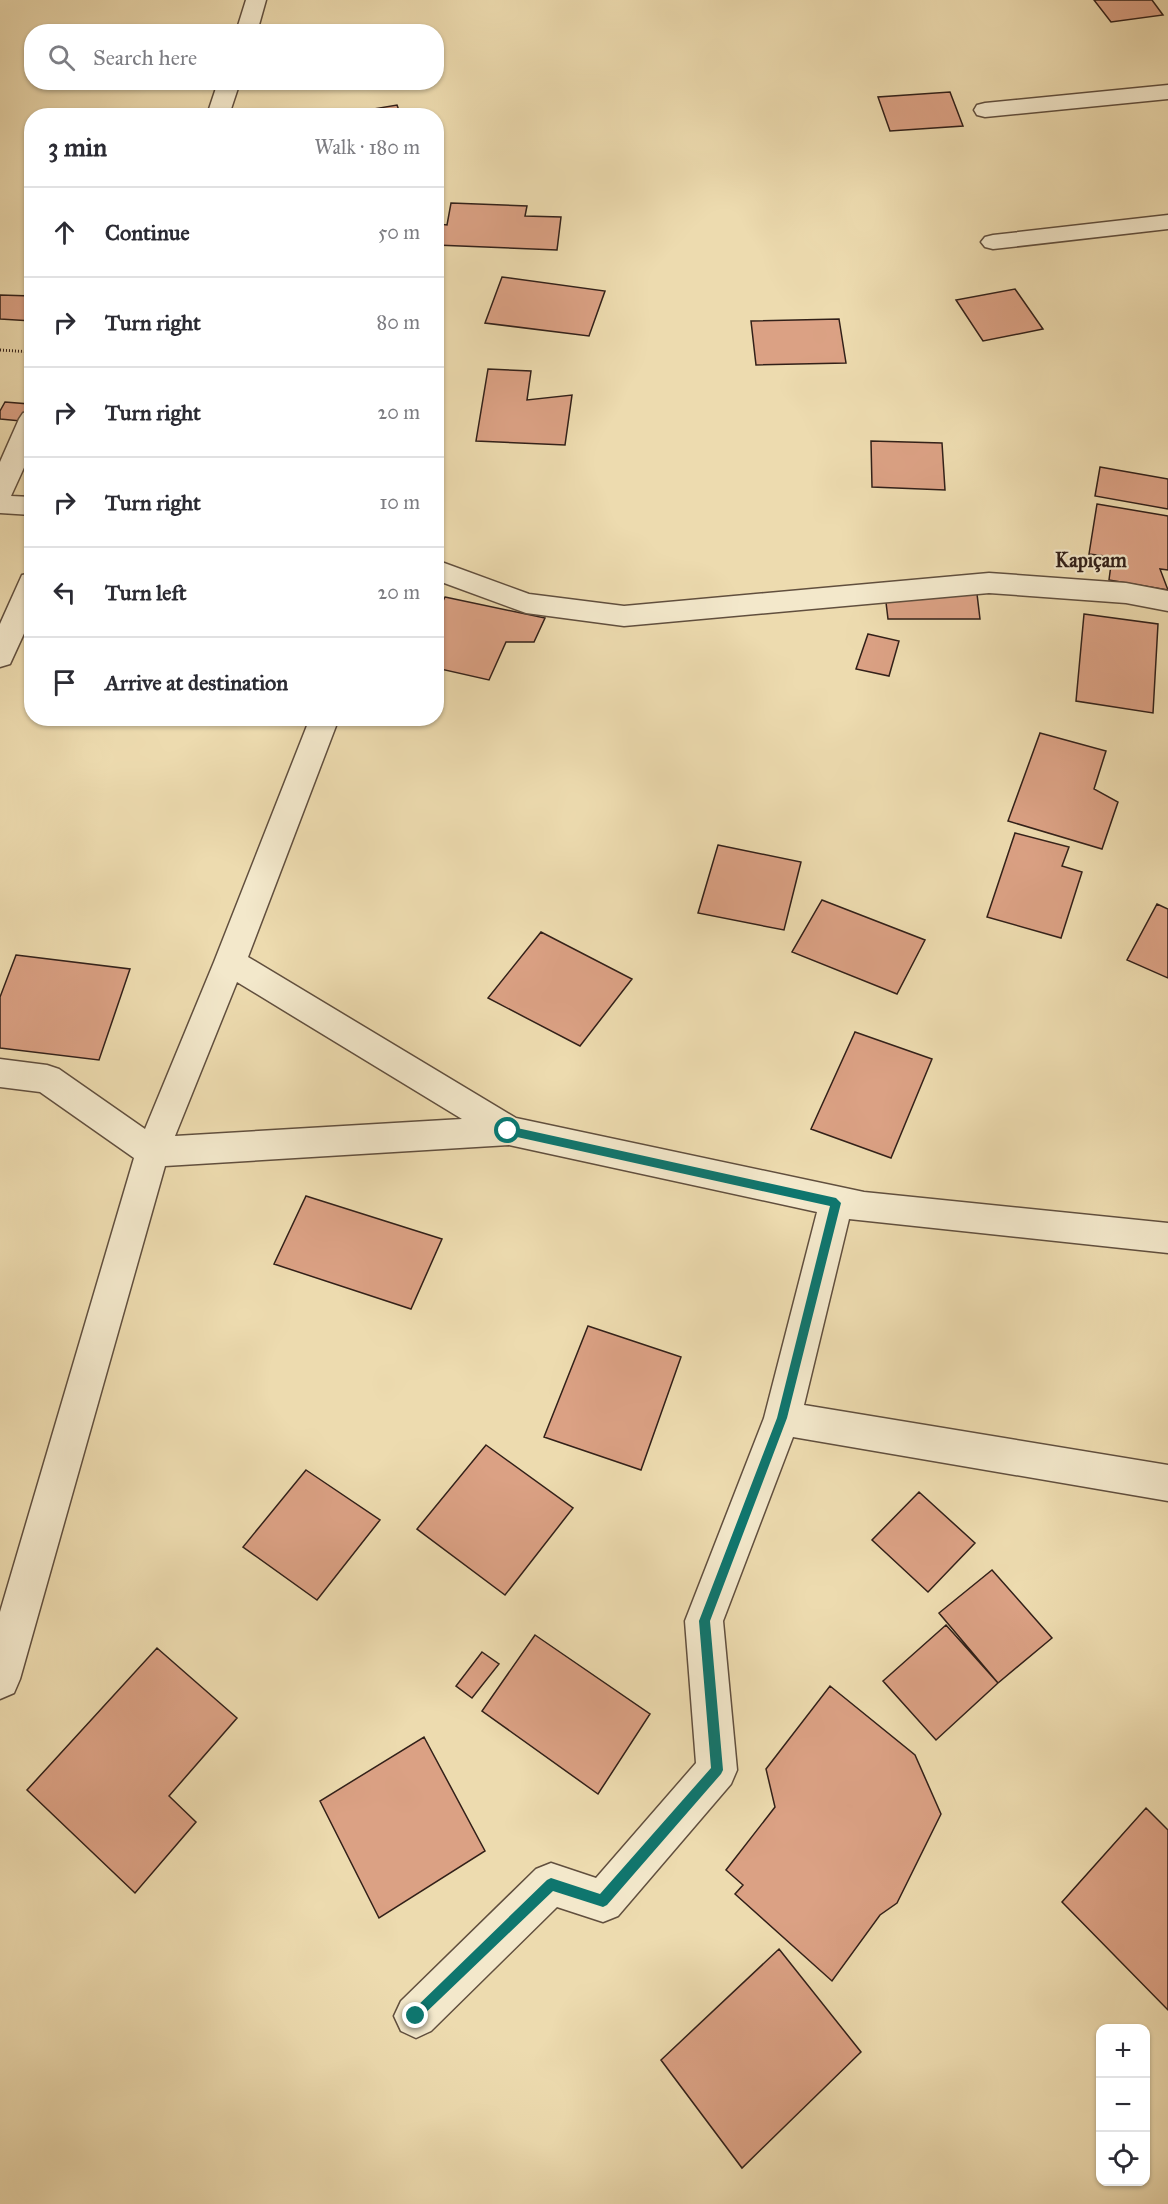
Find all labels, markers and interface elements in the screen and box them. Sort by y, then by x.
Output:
search box [24,24,444,90]
icon: search [45,41,78,74]
text: Search here [93,44,197,71]
text: 3 min [48,131,107,163]
text: Walk · 180 m [315,135,420,159]
icon: ahead [48,216,81,249]
text: Continue [105,219,190,246]
text: 50 m [378,220,420,244]
icon: right [48,306,81,339]
text: Turn right [105,309,201,336]
text: 80 m [377,310,420,334]
icon: right [48,396,81,429]
text: Turn right [105,399,201,426]
text: 20 m [377,400,420,424]
icon: right [48,486,81,519]
text: Turn right [105,489,201,516]
text: 10 m [379,490,420,514]
district label: Kapıçam [1055,548,1127,573]
icon: left [48,576,81,609]
text: Turn left [105,579,187,606]
text: 20 m [377,580,420,604]
icon: arrive [48,666,81,699]
text: Arrive at destination [105,669,288,696]
route start [494,1117,520,1143]
route end [402,2002,428,2028]
map controls [1096,2024,1150,2186]
button: + [1096,2024,1150,2078]
button: − [1096,2078,1150,2132]
button: locate [1096,2132,1150,2186]

